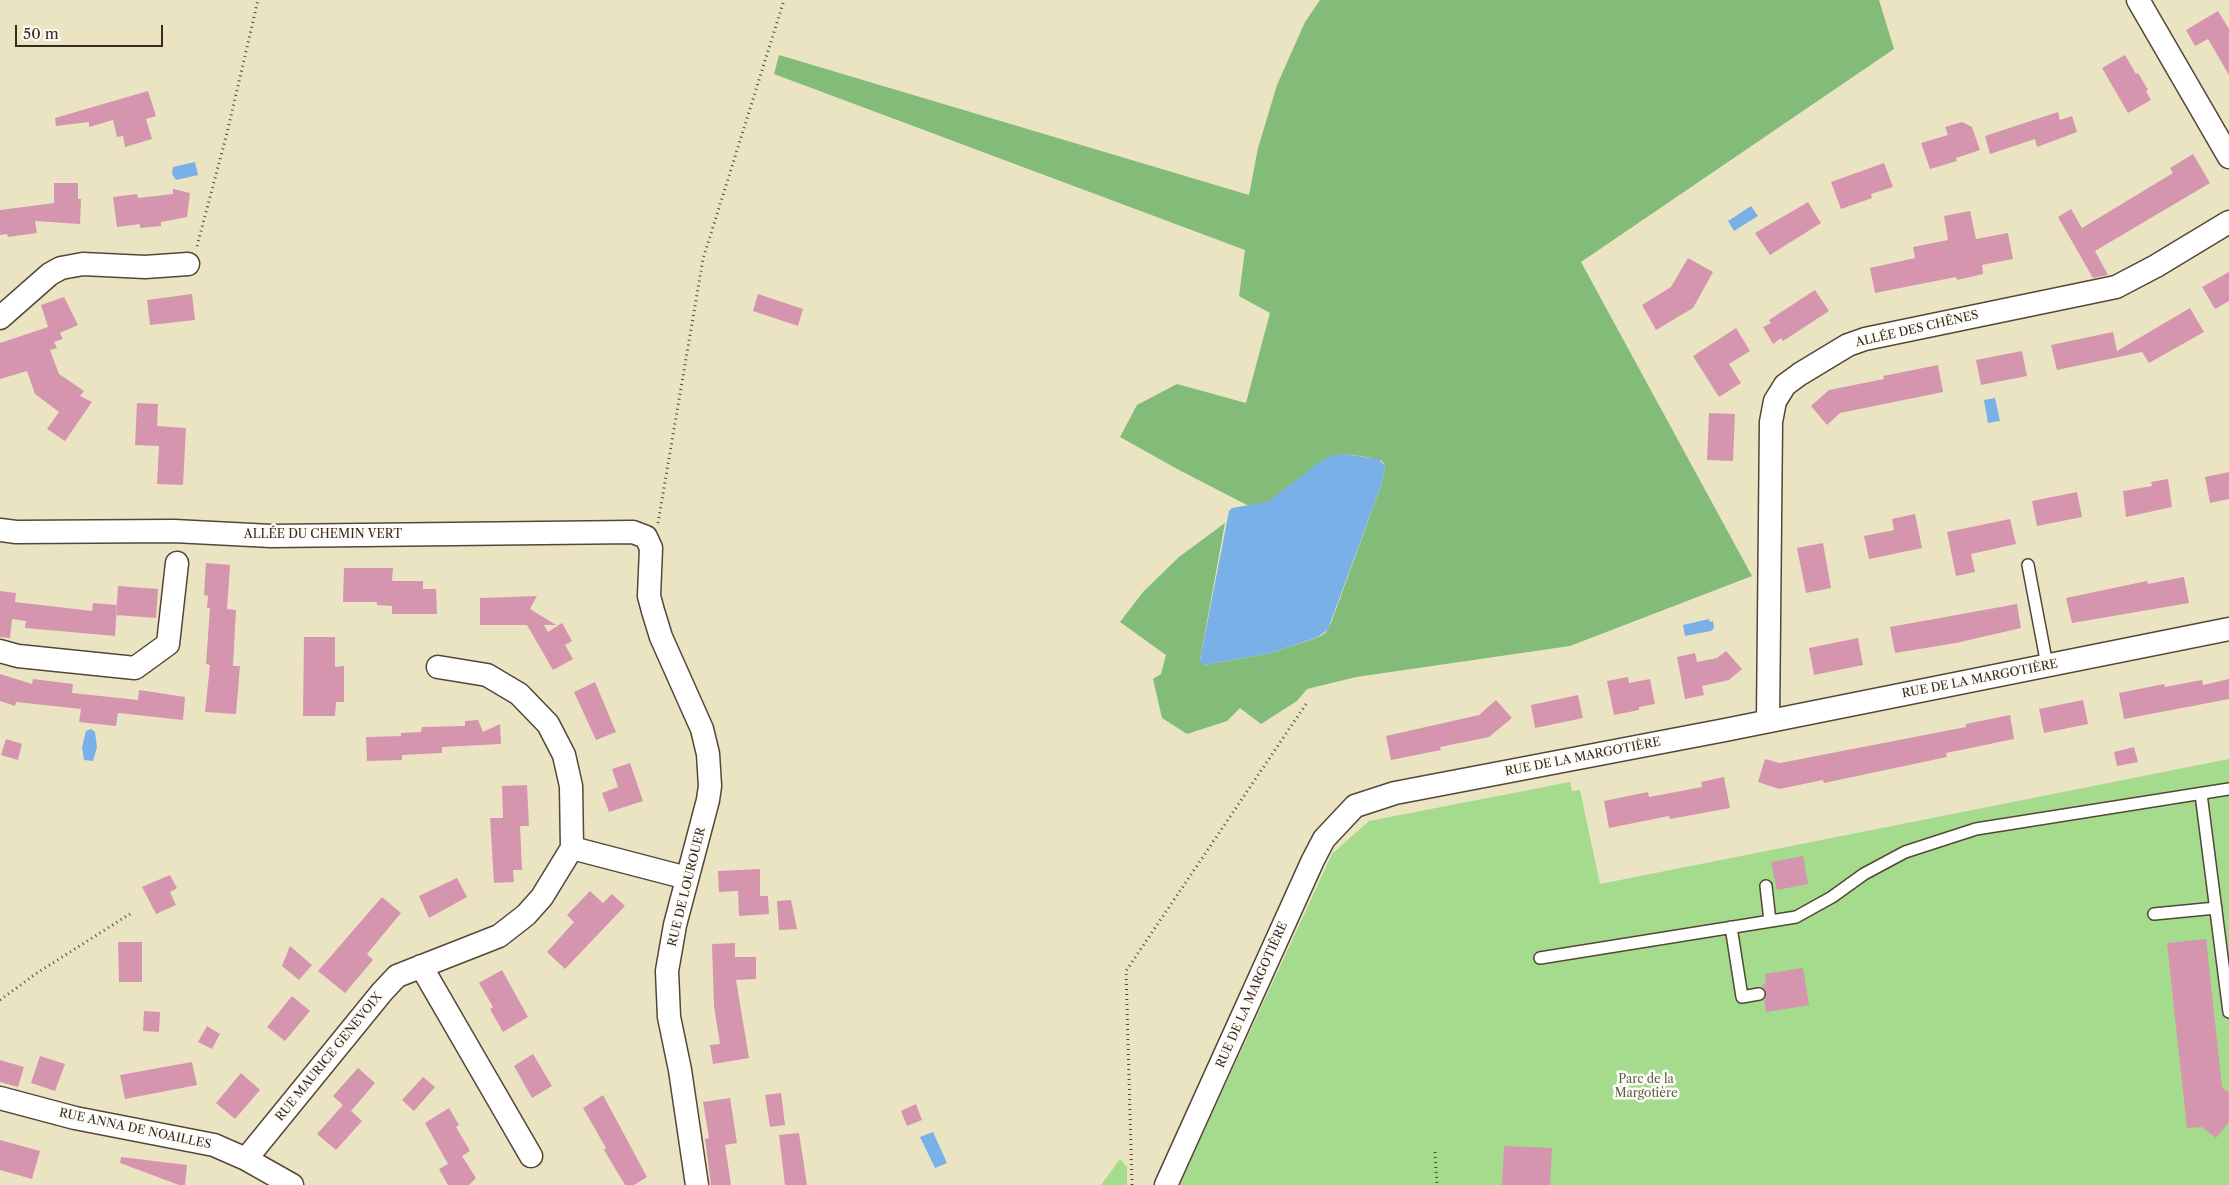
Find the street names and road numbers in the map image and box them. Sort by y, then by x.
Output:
street label: ALLÉE DES CHÊNES [1854,308,1980,350]
street label: ALLÉE DU CHEMIN VERT [244,528,402,542]
street label: RUE DE LA MARGOTIÈRE [1901,657,2059,701]
street label: RUE DE LA MARGOTIÈRE [1504,735,1662,779]
street label: RUE DE LOUROUER [665,826,709,948]
street label: RUE DE LA MARGOTIÈRE [1213,920,1291,1070]
street label: RUE MAURICE GENEVOIX [273,990,385,1124]
street label: RUE ANNA DE NOAILLES [58,1106,212,1152]

